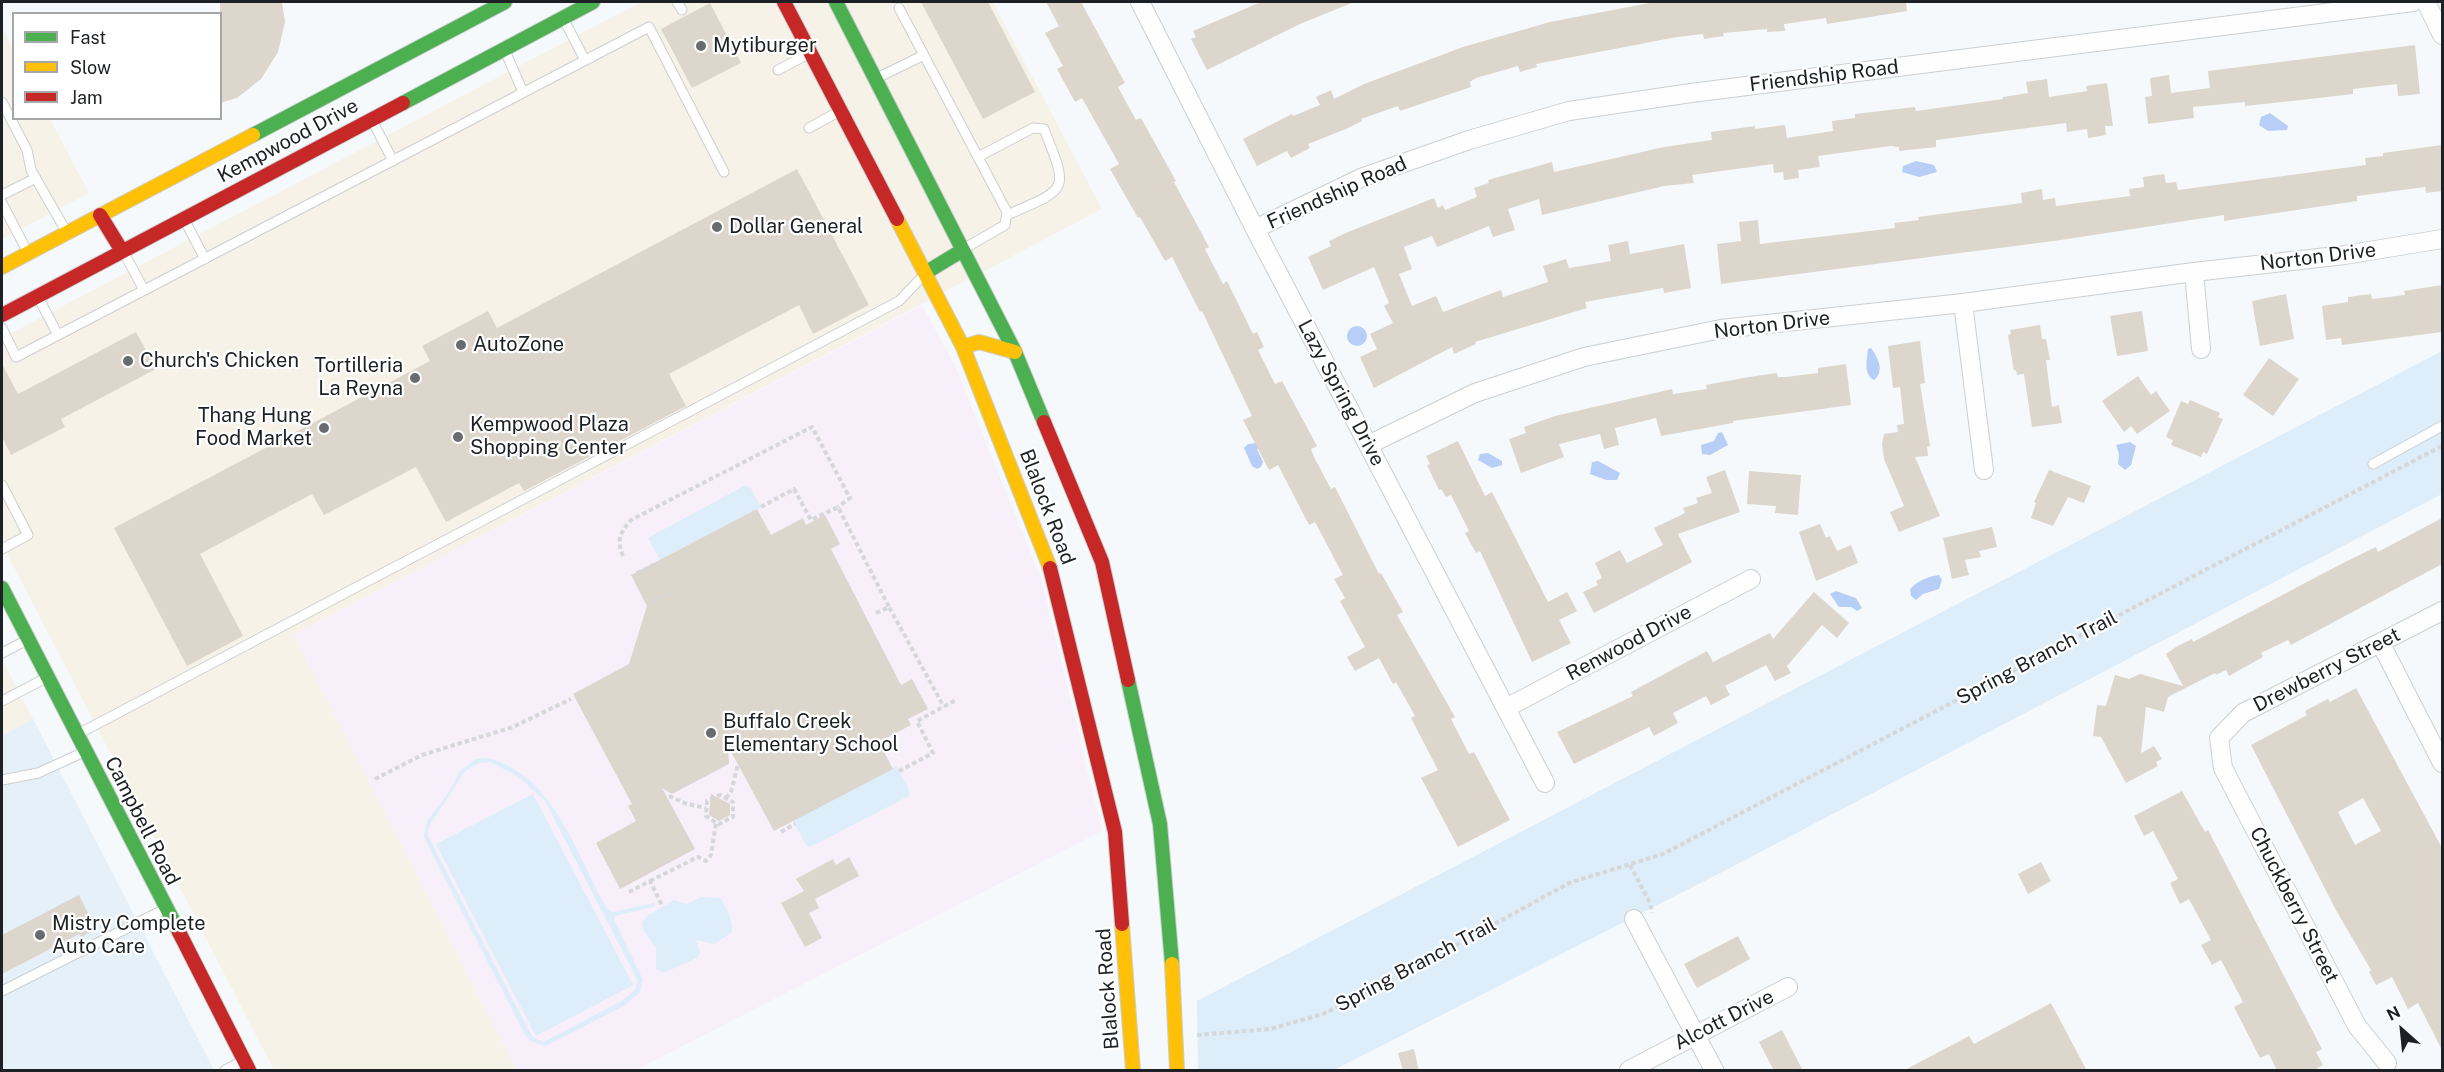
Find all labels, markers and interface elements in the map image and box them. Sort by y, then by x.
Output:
legend [12,12,222,120]
text: Fast [70,27,106,48]
place label: Mytiburger [713,34,817,58]
marker: Mytiburger [694,39,708,53]
street label: Friendship Road [1748,55,1900,97]
text: Slow [70,57,111,78]
text: Jam [70,87,103,108]
street label: Kempwood Drive [213,94,363,188]
street label: Friendship Road [1263,151,1411,235]
place label: Dollar General [729,215,863,239]
marker: Dollar General [710,220,724,234]
street label: Norton Drive [2259,238,2377,276]
street label: Norton Drive [1713,306,1831,344]
street label: Lazy Spring Drive [1292,316,1390,470]
place label: AutoZone [473,333,564,357]
marker: AutoZone [454,338,468,352]
place label: Church's Chicken [140,349,299,373]
marker: Church's Chicken [121,354,135,368]
place label: Tortilleria La Reyna [314,354,403,401]
marker: Tortilleria La Reyna [408,371,422,385]
place label: Thang Hung Food Market [195,404,312,451]
place label: Kempwood Plaza Shopping Center [470,413,629,460]
marker: Thang Hung Food Market [317,421,331,435]
marker: Kempwood Plaza Shopping Center [451,430,465,444]
street label: Blalock Road [1014,446,1080,568]
street label: Renwood Drive [1562,600,1696,686]
street label: Spring Branch Trail [1953,605,2121,711]
street label: Drewberry Street [2250,623,2404,717]
place label: Buffalo Creek Elementary School [723,710,899,757]
marker: Buffalo Creek Elementary School [704,726,718,740]
street label: Campbell Road [99,753,185,889]
street label: Chuckberry Street [2244,823,2344,987]
place label: Mistry Complete Auto Care [52,912,206,959]
street label: Spring Branch Trail [1332,912,1500,1018]
marker: Mistry Complete Auto Care [33,928,47,942]
street label: Blalock Road [1092,928,1124,1050]
street label: Alcott Drive [1670,985,1778,1055]
north arrow [2372,1000,2432,1060]
text: N [2384,1002,2403,1025]

